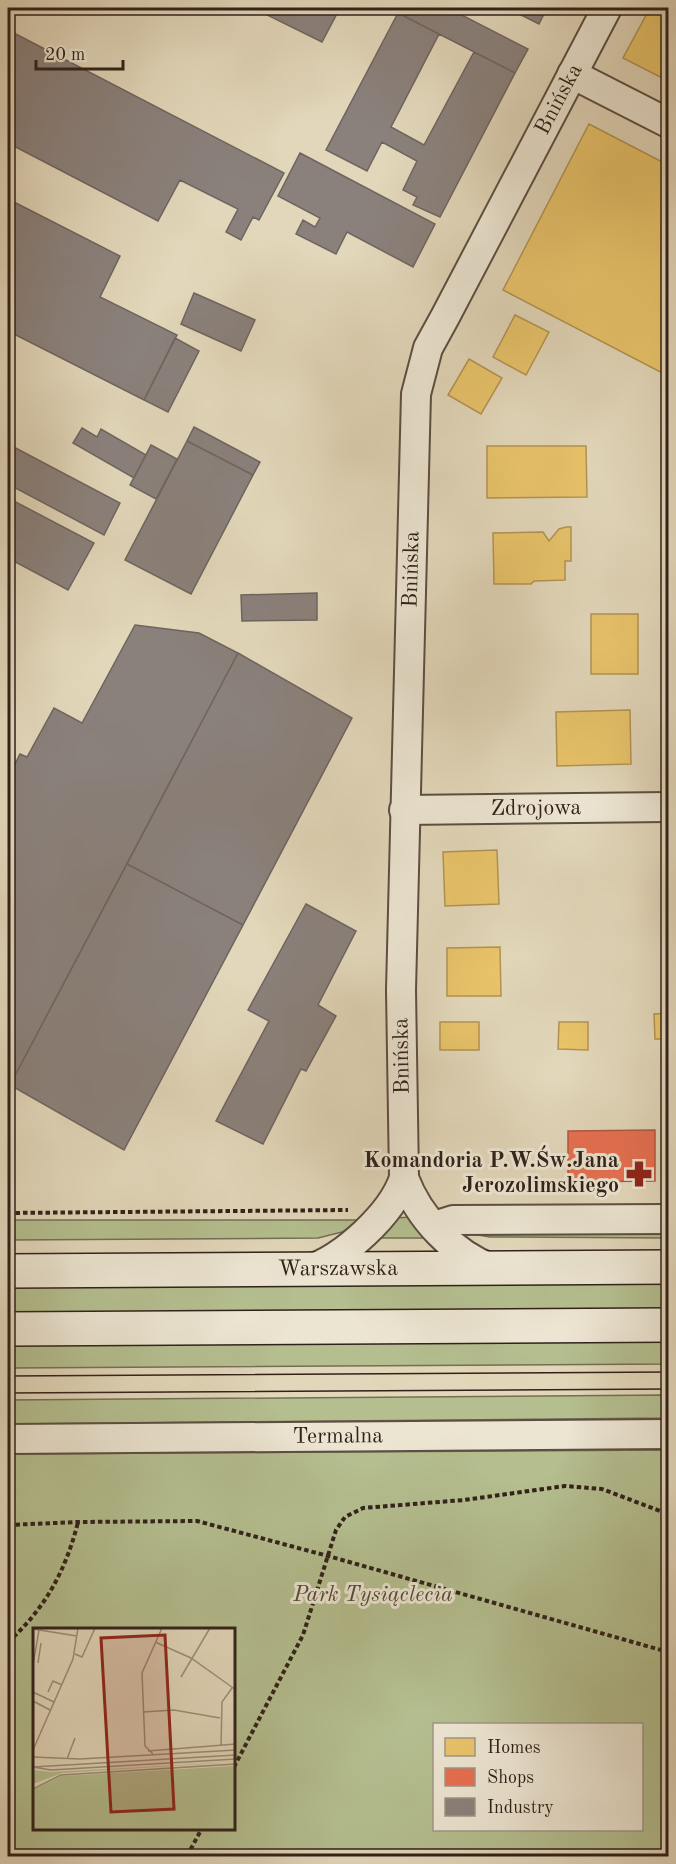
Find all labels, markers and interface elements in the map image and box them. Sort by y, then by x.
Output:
scale bar [36,33,123,71]
text: 20 m [45,46,85,64]
street label: Bnińska [531,60,587,139]
street label: Bnińska [400,531,424,608]
street label: Zdrojowa [491,797,582,820]
street label: Bnińska [390,1017,414,1095]
place label: Komandoria P.W.Św.Jana Jerozolimskiego [364,1145,619,1197]
pharmacy icon: Komandoria P.W.Św.Jana Jerozolimskiego [624,1159,654,1189]
street label: Warszawska [278,1258,398,1280]
street label: Termalna [293,1425,383,1448]
park label: Park Tysiąclecia [292,1584,453,1606]
inset map [33,1628,236,1831]
legend [433,1723,643,1831]
text: Homes [487,1739,541,1757]
text: Shops [487,1769,534,1787]
text: Industry [487,1799,554,1817]

